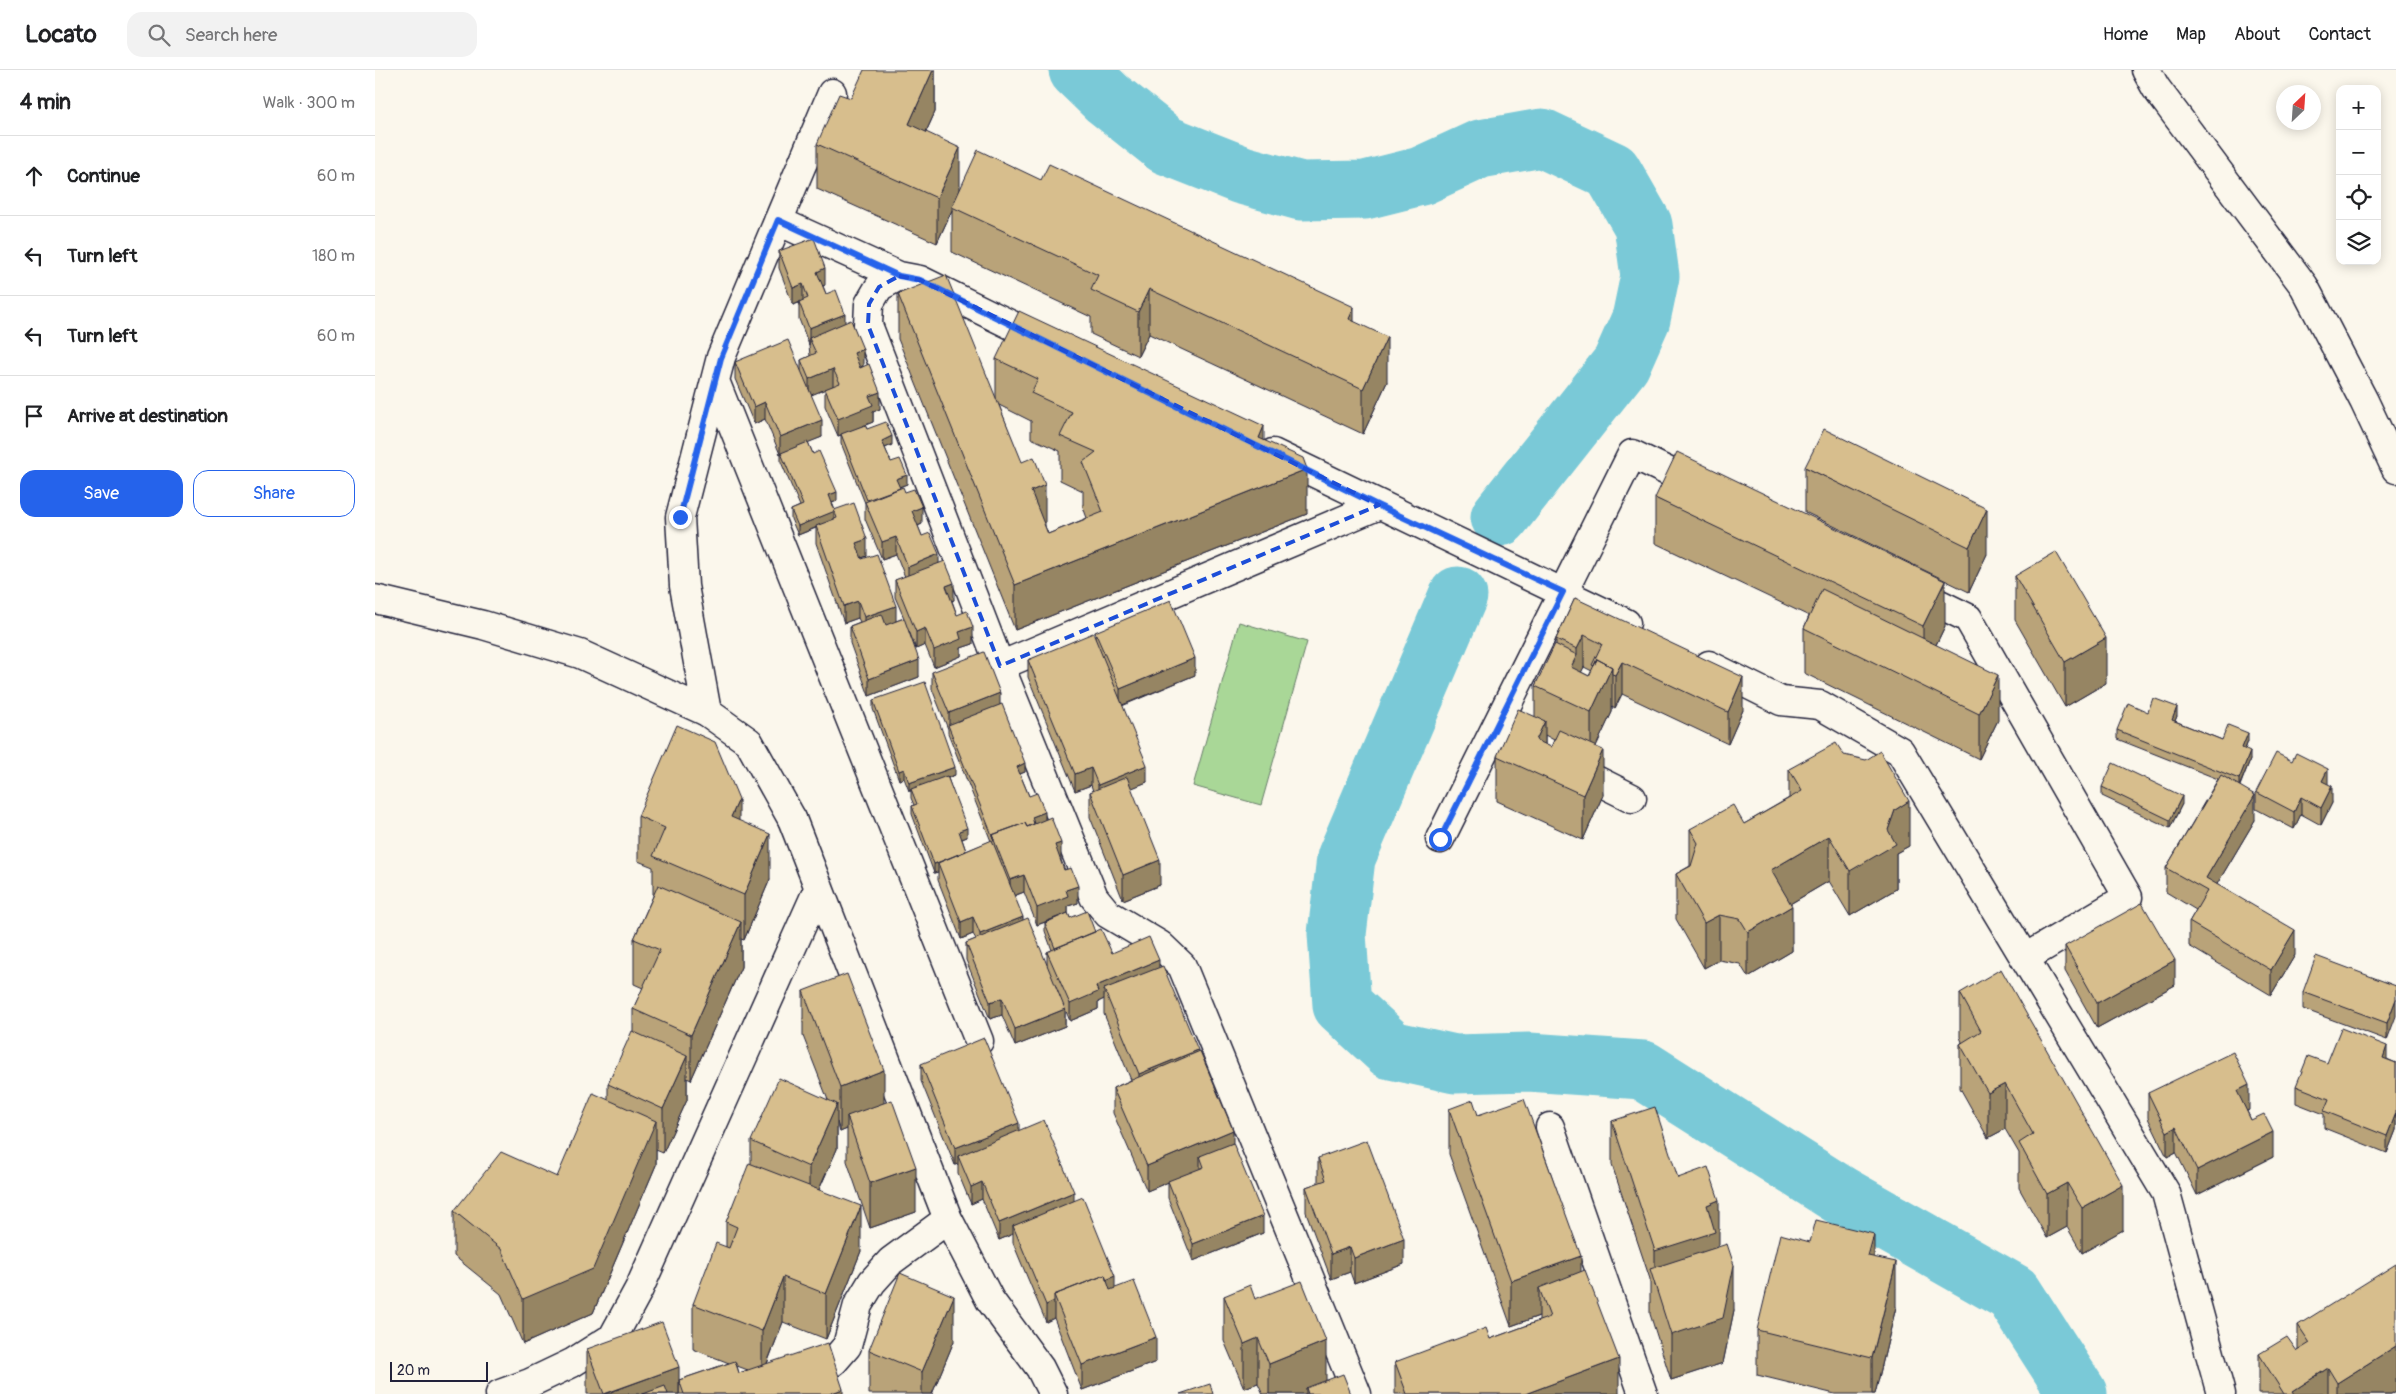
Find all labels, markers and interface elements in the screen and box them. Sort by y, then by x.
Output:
search box [127,12,477,57]
text: Locato [25,20,97,49]
icon: search [145,21,173,49]
text: Search here [185,23,277,47]
text: Home [2103,23,2148,46]
text: Map [2176,23,2206,46]
text: About [2234,23,2280,46]
text: Contact [2308,23,2371,46]
north arrow [2276,85,2321,130]
map controls [2336,85,2381,265]
button: + [2336,85,2381,130]
text: 4 min [20,89,71,116]
text: Walk · 300 m [263,93,355,113]
button: − [2336,130,2381,175]
icon: ahead [20,162,48,190]
text: Continue [67,164,140,188]
text: 60 m [317,166,355,186]
button: locate [2336,175,2381,220]
button: layers [2336,220,2381,265]
icon: left [20,242,48,270]
text: Turn left [67,244,137,268]
text: 180 m [312,246,355,266]
icon: left [20,322,48,350]
text: Turn left [67,324,137,348]
text: 60 m [317,326,355,346]
icon: arrive [20,402,48,430]
text: Arrive at destination [67,404,228,428]
button: Save [20,470,183,517]
button: Share [193,470,355,517]
route end [669,506,692,529]
route start [1429,828,1452,851]
scale bar [390,1359,487,1382]
text: 20 m [397,1362,430,1379]

